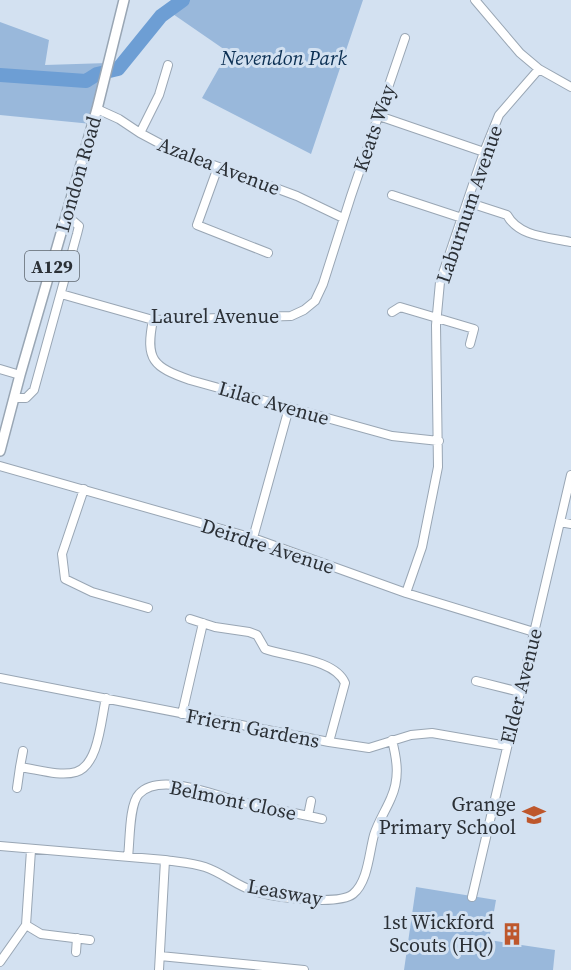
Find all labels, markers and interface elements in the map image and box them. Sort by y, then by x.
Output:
park label: Nevendon Park [220,44,347,72]
street label: Keats Way [346,80,402,175]
street label: London Road [48,112,108,235]
street label: Laburnum Avenue [429,121,509,287]
street label: Azalea Avenue [154,130,284,202]
road number: A129 [25,251,79,281]
street label: Laurel Avenue [151,302,279,330]
street label: Lilac Avenue [215,374,333,432]
street label: Deirdre Avenue [198,511,338,581]
street label: Elder Avenue [493,625,549,747]
street label: Friern Gardens [184,701,322,755]
street label: Belmont Close [167,773,299,827]
place label: Grange Primary School [379,790,516,841]
school or university icon: Grange Primary School [521,802,547,828]
street label: Leasway [245,872,326,913]
place label: 1st Wickford Scouts (HQ) [382,908,495,959]
building icon: 1st Wickford Scouts (HQ) [499,921,525,947]

